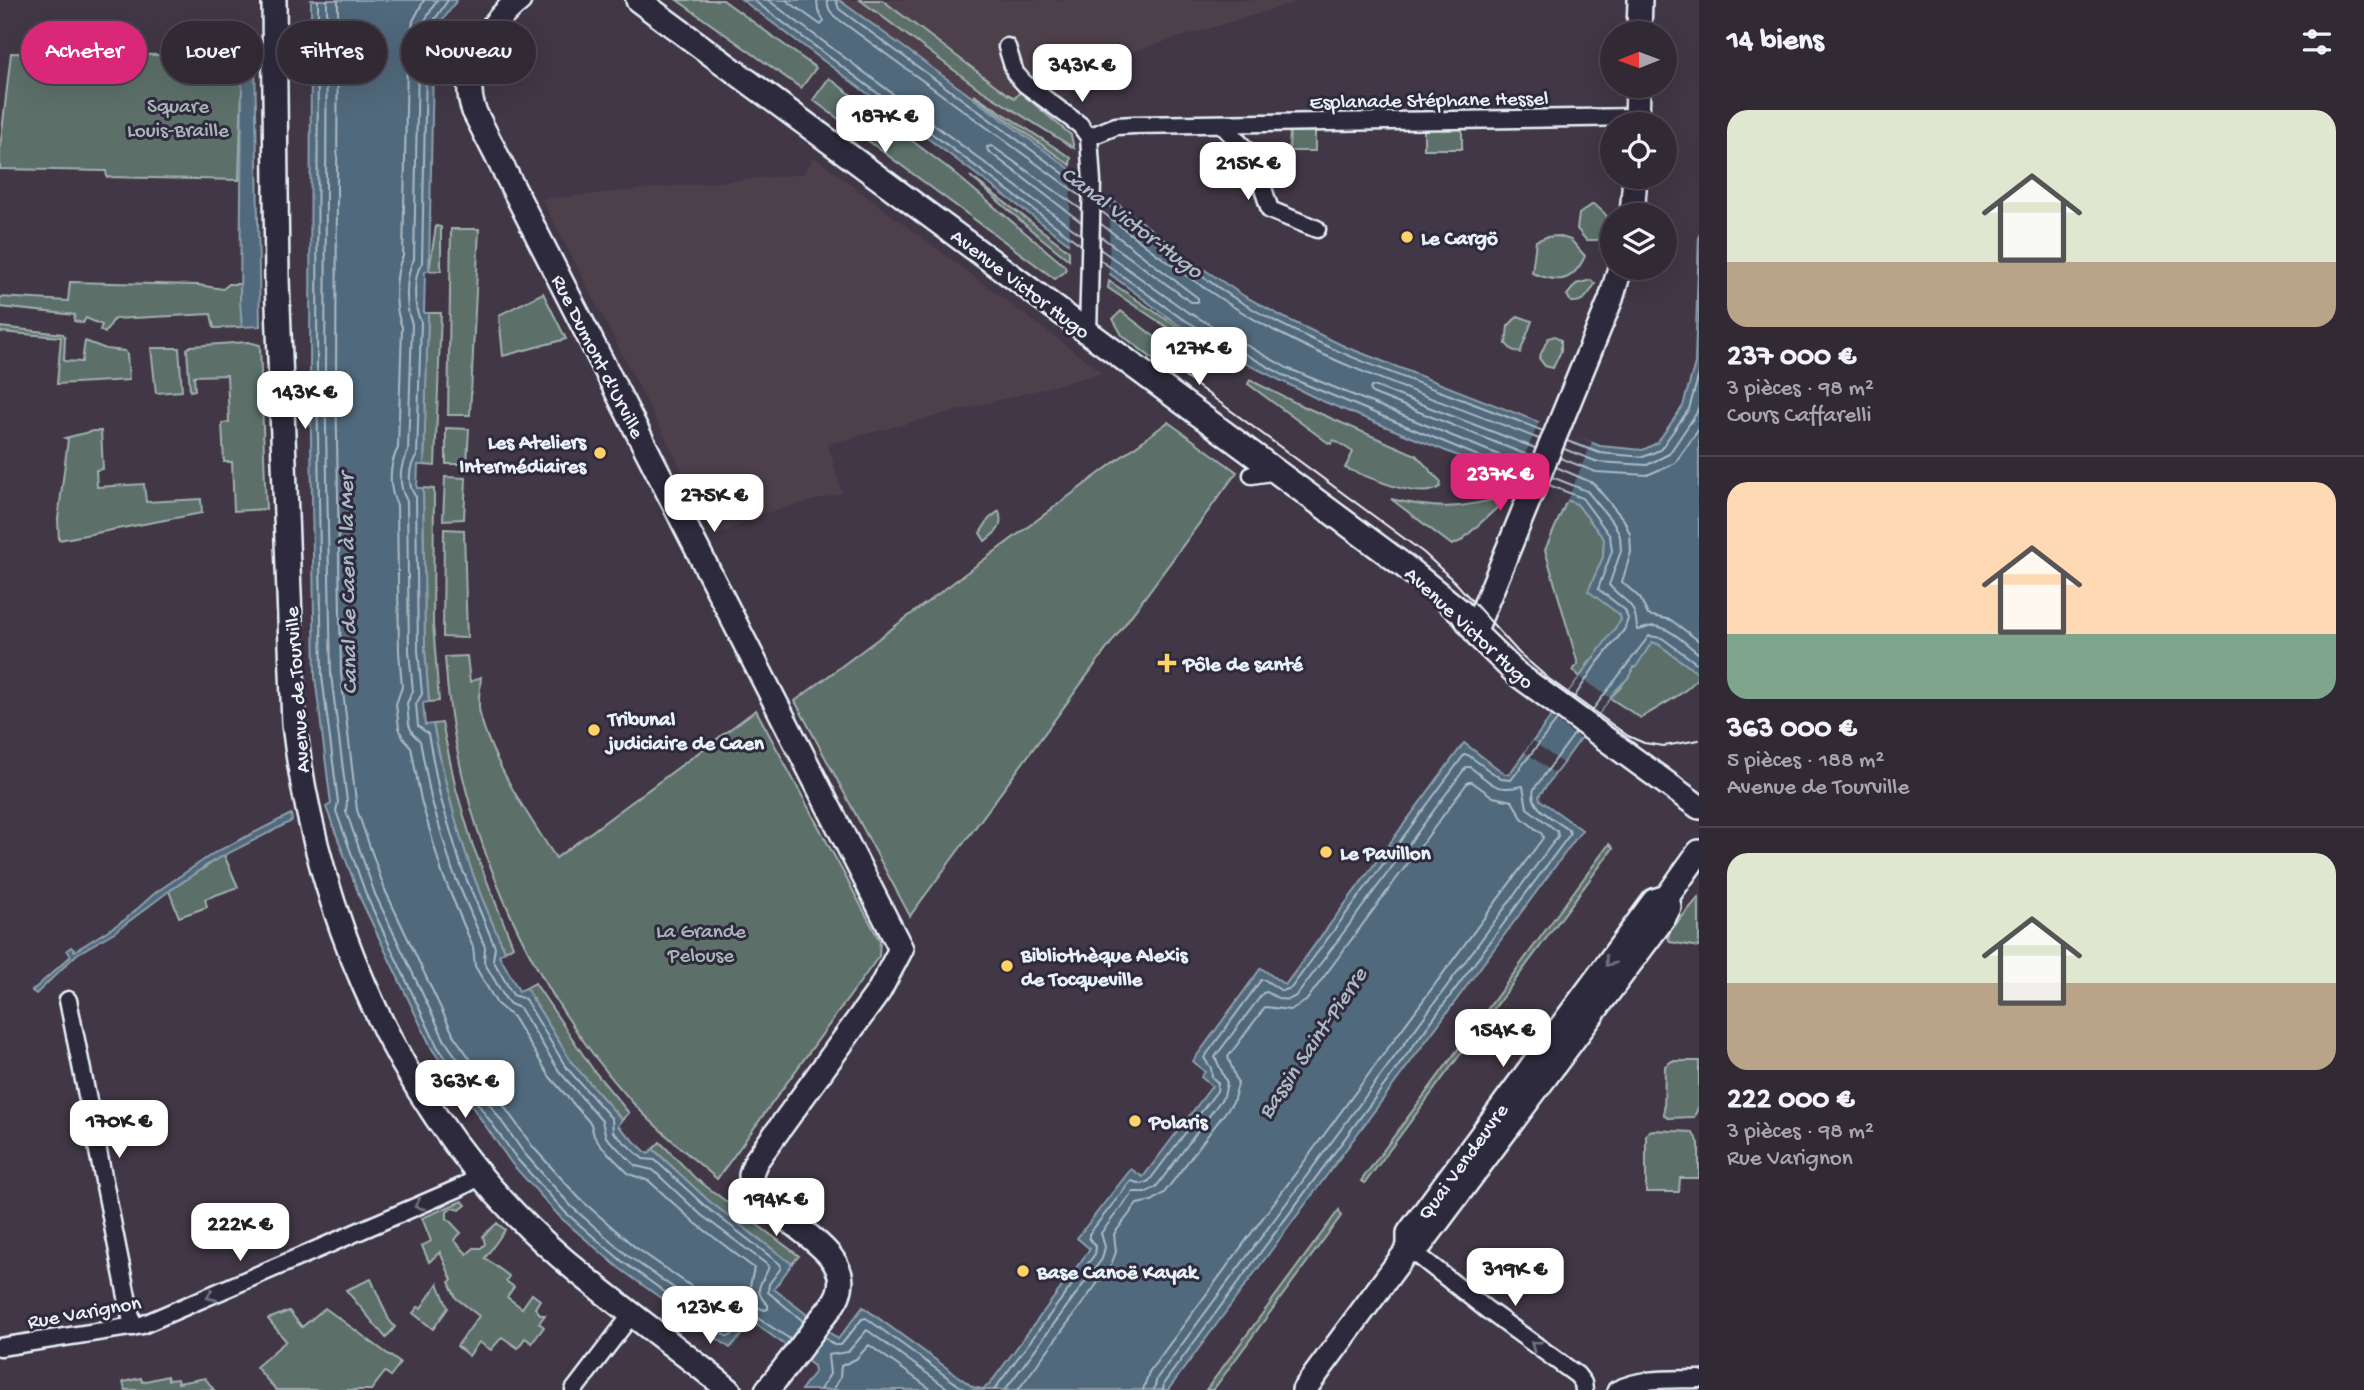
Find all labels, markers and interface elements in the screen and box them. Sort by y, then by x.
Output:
chip: Acheter [21,21,147,84]
chip: Louer [161,21,263,84]
chip: Filtres [277,21,387,84]
chip: Nouveau [401,21,536,84]
north arrow [1600,21,1676,98]
map controls [1600,21,1677,280]
icon: filters [2298,23,2336,61]
text: 14 biens [1727,25,1824,60]
pin: 343K € [1025,44,1139,104]
text: 343K € [1049,53,1115,80]
street label: Esplanade Stéphane Hessel [1309,88,1549,117]
park label: Square Louis-Braille [127,96,230,145]
pin: 187K € [828,96,942,155]
text: 187K € [852,104,918,131]
button: locate [1600,112,1677,189]
pin: 215K € [1191,142,1305,202]
text: 215K € [1216,151,1280,178]
icon: home [1969,155,2095,281]
water label: Canal Victor-Hugo [1055,162,1208,287]
button: layers [1600,203,1677,280]
street label: Avenue Victor Hugo [944,225,1094,346]
place label: Le Cargö [1421,228,1498,253]
marker: Le Cargö [1399,229,1415,245]
street label: Rue Dumont d'Urville [544,271,649,445]
pin: 127K € [1142,328,1256,387]
text: 127K € [1167,336,1231,363]
text: 237 000 € [1727,341,1856,376]
pin: 143K € [248,372,362,431]
text: 3 pièces · 98 m² [1727,376,1874,403]
text: 143K € [273,380,337,407]
text: Cours Caffarelli [1727,403,1871,430]
place label: Les Ateliers Intermédiaires [459,432,587,481]
marker: Les Ateliers Intermédiaires [592,445,608,461]
pin: 237K € [1443,454,1557,513]
text: 237K € [1467,462,1533,489]
water label: Canal de Caen à la Mer [334,468,365,695]
pin: 275K € [657,475,771,534]
text: 275K € [680,483,748,510]
icon: home [1969,527,2095,653]
street label: Avenue Victor Hugo [1398,563,1538,696]
street label: Avenue de Tourville [281,605,318,774]
marker: Pôle de santé [1157,653,1177,673]
place label: Pôle de santé [1182,654,1304,679]
place label: Tribunal judiciaire de Caen [604,709,765,758]
text: 363 000 € [1727,713,1857,748]
marker: Tribunal judiciaire de Caen [586,722,602,738]
text: 5 pièces · 188 m² [1727,748,1884,775]
text: Avenue de Tourville [1727,775,1909,802]
place label: Le Pavillon [1340,843,1432,868]
marker: Le Pavillon [1318,844,1334,860]
icon: home [1969,898,2095,1024]
park label: La Grande Pelouse [656,921,747,970]
place label: Bibliothèque Alexis de Tocqueville [1020,945,1189,994]
one-way arrow [1605,954,1617,967]
marker: Bibliothèque Alexis de Tocqueville [999,958,1015,974]
water label: Bassin Saint-Pierre [1253,962,1375,1125]
pin: 154K € [1446,1010,1560,1069]
text: 154K € [1471,1018,1535,1045]
pin: 363K € [408,1060,522,1120]
text: 363K € [431,1069,499,1096]
text: 222 000 € [1727,1084,1854,1119]
street label: Quai Vendeuvre [1414,1099,1516,1226]
pin: 170K € [62,1100,176,1160]
text: 170K € [86,1109,152,1136]
place label: Polaris [1148,1112,1209,1137]
marker: Polaris [1127,1113,1143,1129]
text: 3 pièces · 98 m² [1727,1119,1874,1146]
text: Rue Varignon [1727,1146,1853,1173]
pin: 194K € [719,1178,833,1238]
text: 194K € [744,1187,808,1214]
one-way arrow [414,1197,426,1211]
pin: 222K € [183,1204,297,1263]
text: 222K € [207,1212,273,1239]
pin: 319K € [1458,1248,1572,1308]
text: 319K € [1483,1257,1547,1284]
place label: Base Canoë Kayak [1036,1262,1200,1287]
marker: Base Canoë Kayak [1015,1263,1031,1279]
pin: 123K € [653,1286,767,1346]
one-way arrow [205,1288,218,1302]
street label: Rue Varignon [26,1292,143,1337]
text: 123K € [678,1295,742,1322]
one-way arrow [1530,1341,1543,1353]

